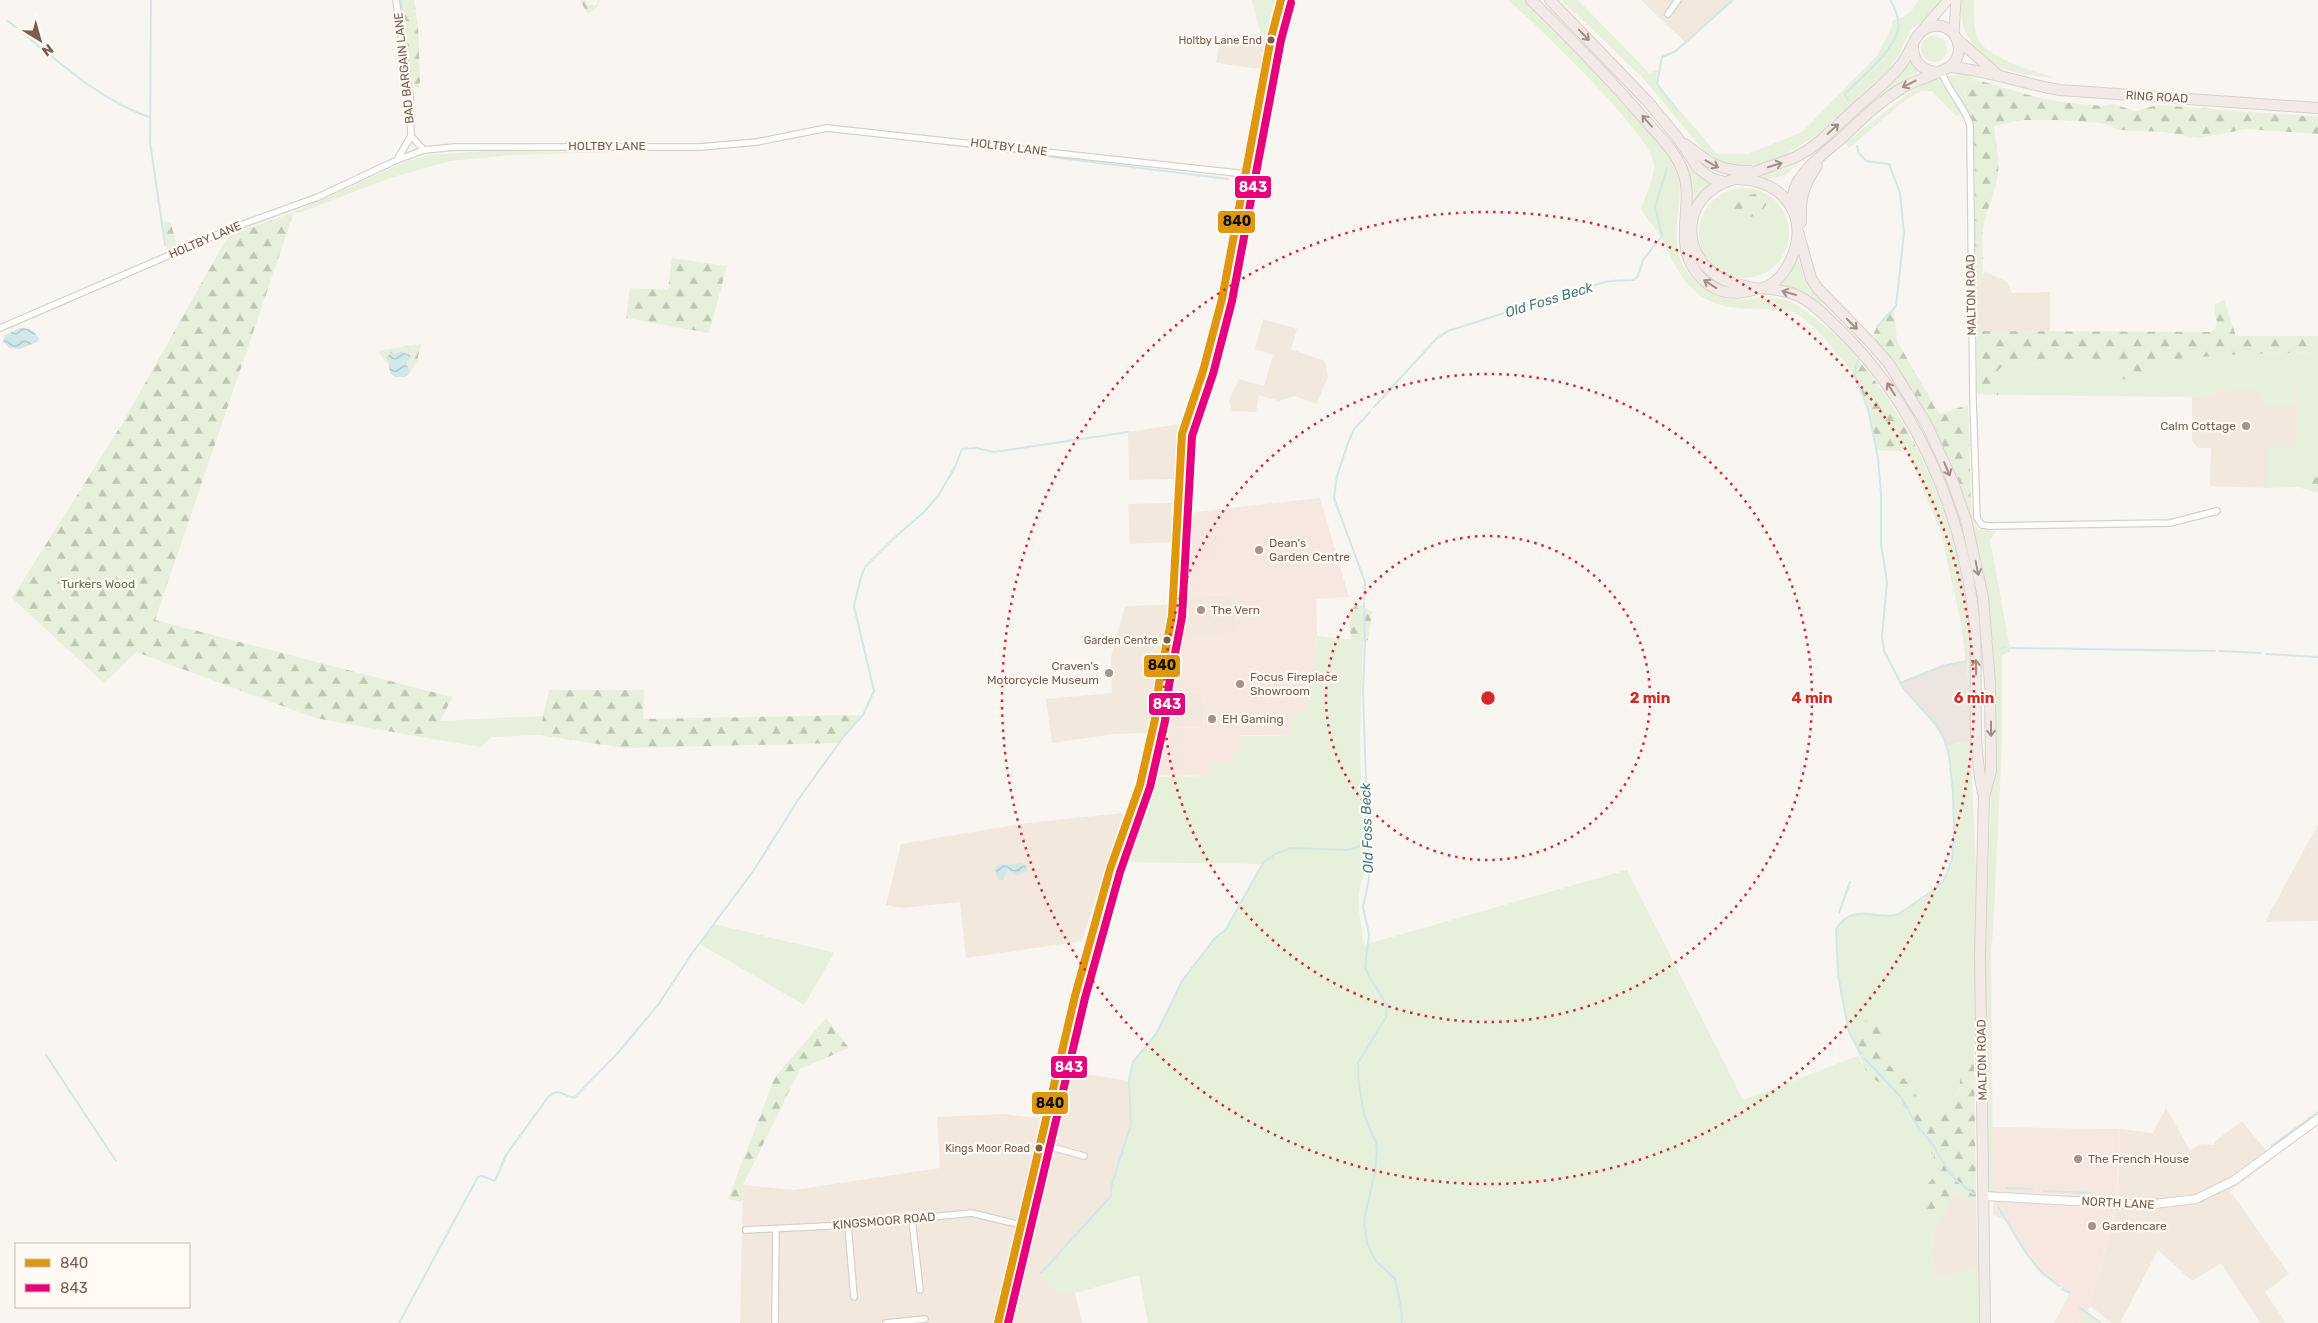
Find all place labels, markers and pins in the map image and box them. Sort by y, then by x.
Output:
place label: Holtby Lane End [1178,34,1262,47]
marker: Holtby Lane End [1266,35,1276,45]
place label: Calm Cottage [2160,419,2236,433]
marker: Calm Cottage [2240,420,2252,432]
place label: Dean's Garden Centre [1269,536,1350,564]
marker: Dean's Garden Centre [1253,544,1265,556]
place label: The Vern [1211,603,1260,617]
marker: The Vern [1195,604,1207,616]
place label: Garden Centre [1084,634,1158,647]
marker: Garden Centre [1162,635,1172,645]
place label: Craven's Motorcycle Museum [987,659,1099,687]
marker: Craven's Motorcycle Museum [1103,667,1115,679]
place label: Focus Fireplace Showroom [1250,670,1338,698]
marker: Focus Fireplace Showroom [1234,678,1246,690]
centre of rings [1479,689,1497,707]
place label: EH Gaming [1222,712,1284,726]
marker: EH Gaming [1206,713,1218,725]
place label: Kings Moor Road [945,1142,1030,1155]
marker: Kings Moor Road [1034,1143,1044,1153]
place label: The French House [2088,1152,2190,1166]
marker: The French House [2072,1153,2084,1165]
place label: Gardencare [2102,1219,2167,1233]
marker: Gardencare [2086,1220,2098,1232]

